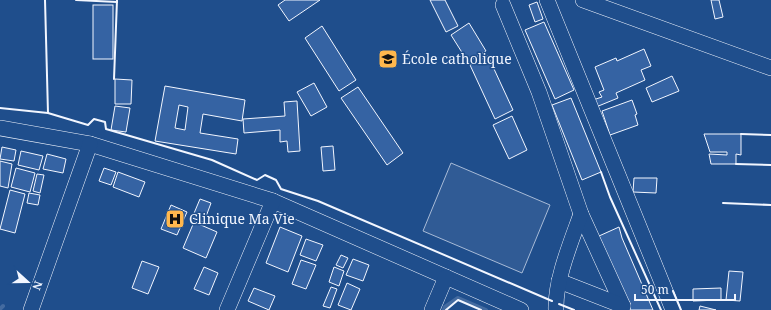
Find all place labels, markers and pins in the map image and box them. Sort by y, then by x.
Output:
school or university icon: École catholique [377,48,399,70]
place label: École catholique [402,49,512,68]
hospital icon: Clinique Ma Vie [164,208,186,230]
place label: Clinique Ma Vie [189,209,295,228]

